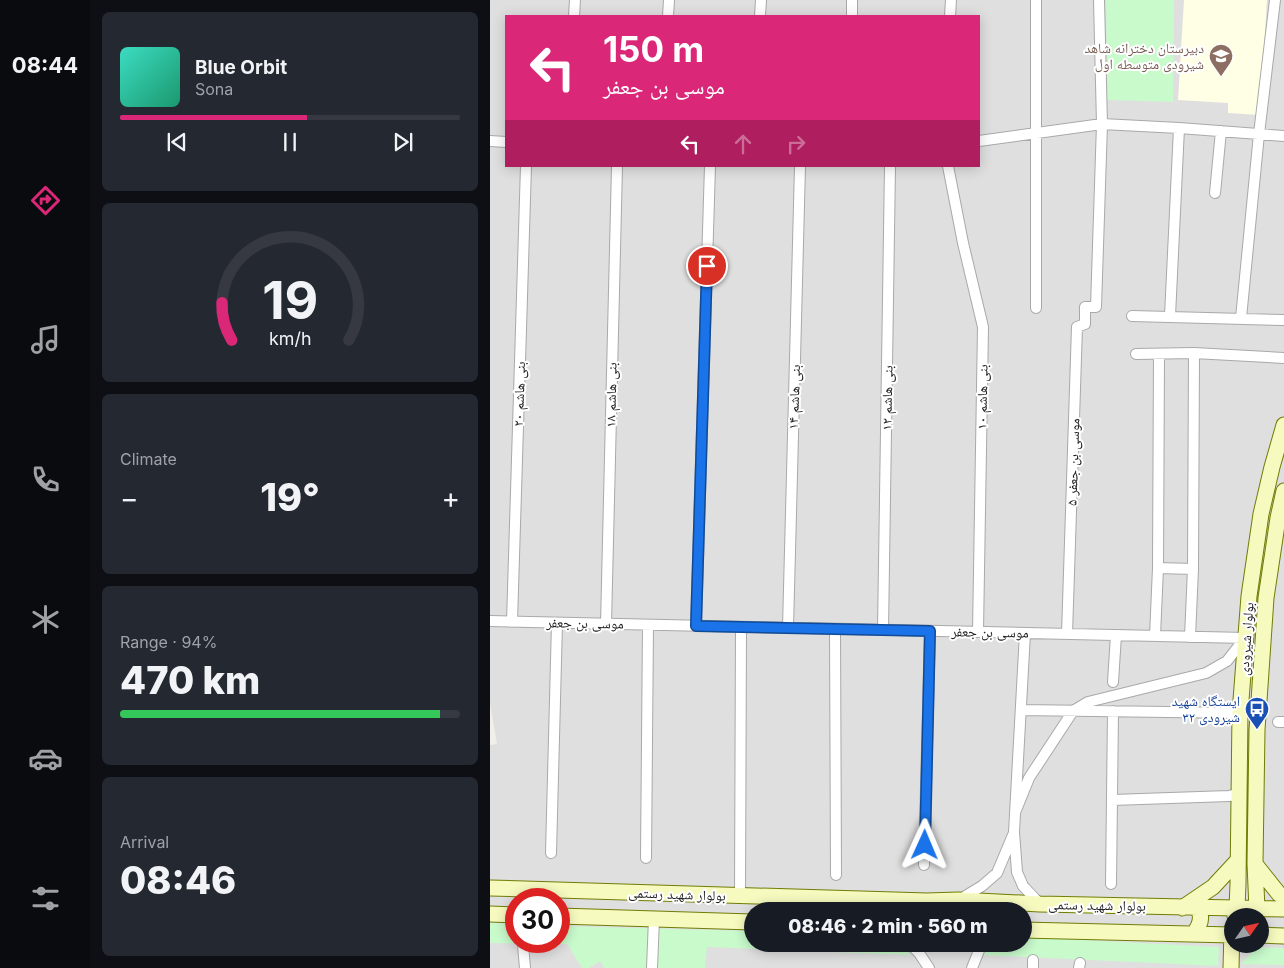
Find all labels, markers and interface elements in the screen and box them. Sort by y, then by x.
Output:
text: 150 m [603,28,704,70]
icon: left [520,35,585,100]
place label: دبیرستان دخترانه شاهد شیرودی متوسطه اول [1084,39,1204,73]
school or university icon: دبیرستان دخترانه شاهد شیرودی متوسطه اول [1208,43,1234,77]
text: 08:44 [12,52,78,78]
text: Blue Orbit [195,56,287,79]
text: موسی بن جعفر [603,73,725,99]
text: Sona [195,79,233,99]
icon: previous [163,128,191,156]
icon: pause [276,128,304,156]
icon: next [389,128,417,156]
icon: left [676,130,704,158]
icon: ahead [729,130,757,158]
icon: right [782,130,810,158]
icon: directions [28,183,63,218]
pin [686,245,728,287]
icon: arrive [693,252,721,280]
text: 19 [262,269,318,332]
icon: music [28,322,63,357]
text: km/h [269,328,311,349]
street label: بنی هاشم ۲۰ [509,361,530,427]
street label: بنی هاشم ۱۸ [601,362,622,428]
street label: بنی هاشم ۱۴ [784,364,805,430]
street label: بنی هاشم ۱۰ [972,364,993,430]
street label: بنی هاشم ۱۲ [877,365,898,431]
street label: موسی بن جعفر ۵ [1062,418,1084,506]
text: Climate [120,449,177,469]
icon: phone [28,462,63,497]
text: 19° [260,474,320,520]
text: − [120,481,139,515]
text: + [441,481,460,515]
icon: climate [28,602,63,637]
street label: بولوار شیرودی [1234,602,1258,676]
street label: موسی بن جعفر [545,613,624,633]
street label: موسی بن جعفر [950,622,1029,642]
text: Range · 94% [120,632,217,652]
text: 470 km [120,657,260,703]
place label: ایستگاه شهید شیرودی ۳۲ [1172,692,1240,726]
bus stop icon: ایستگاه شهید شیرودی ۳۲ [1244,696,1270,730]
icon: car [28,741,63,776]
position arrow [898,818,950,870]
text: Arrival [120,832,169,852]
text: 08:46 [120,857,236,903]
icon: filters [28,881,63,916]
street label: بولوار شهید رستمی [628,883,726,905]
speed limit sign: 30 [505,888,570,953]
street label: بولوار شهید رستمی [1048,895,1146,915]
north arrow [1224,908,1269,952]
map controls [1224,908,1269,953]
text: 08:46 · 2 min · 560 m [788,915,988,938]

